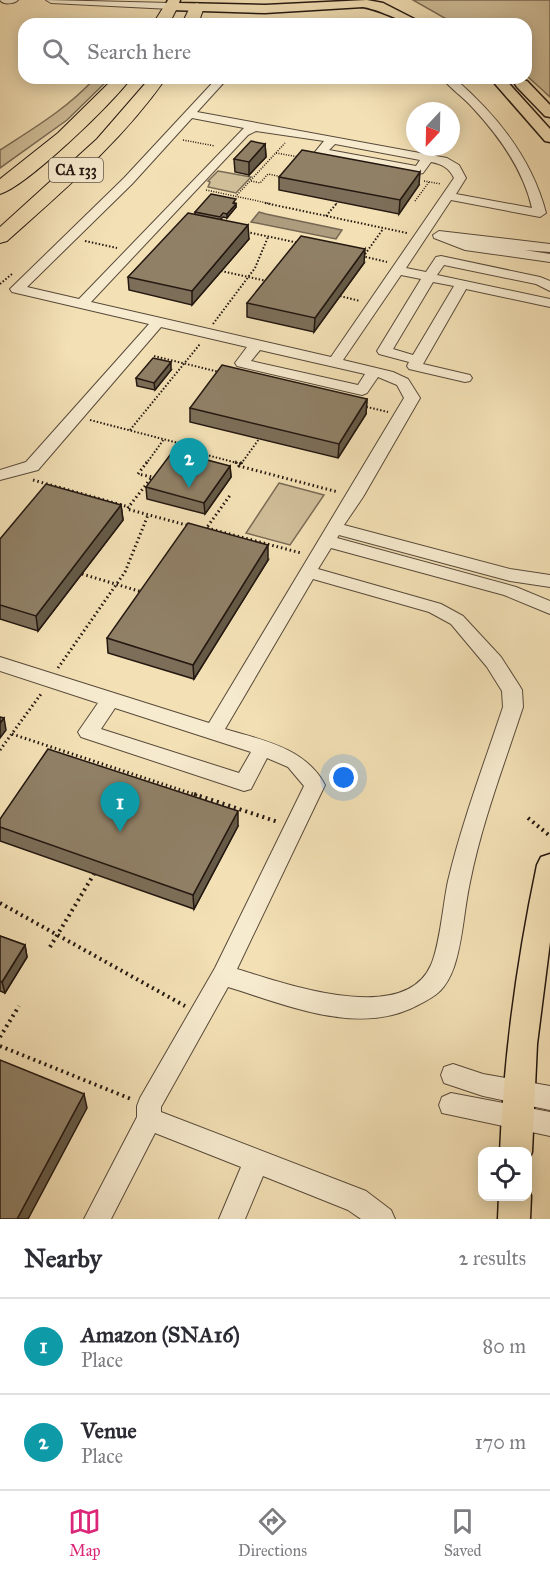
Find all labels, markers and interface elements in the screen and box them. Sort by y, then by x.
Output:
search box [18,18,532,84]
icon: search [39,35,72,68]
text: Search here [87,38,191,65]
north arrow [406,102,460,156]
road number: CA 133 [49,158,103,182]
pin: 2 [170,438,208,488]
your location [329,763,358,792]
pin: 1 [100,782,140,832]
map controls [478,1147,532,1201]
button: locate [478,1147,532,1201]
text: Nearby [24,1242,102,1274]
text: 2 results [458,1246,526,1270]
text: Amazon (SNA16) [81,1321,240,1348]
text: 1 [40,1334,47,1358]
text: 80 m [483,1334,526,1358]
text: Place [81,1348,123,1372]
text: Venue [81,1417,137,1444]
text: 2 [39,1430,48,1454]
text: 170 m [475,1430,526,1454]
text: Place [81,1444,123,1468]
tab: Map [68,1505,101,1560]
tab: Directions [238,1505,307,1560]
tab: Saved [444,1505,482,1560]

